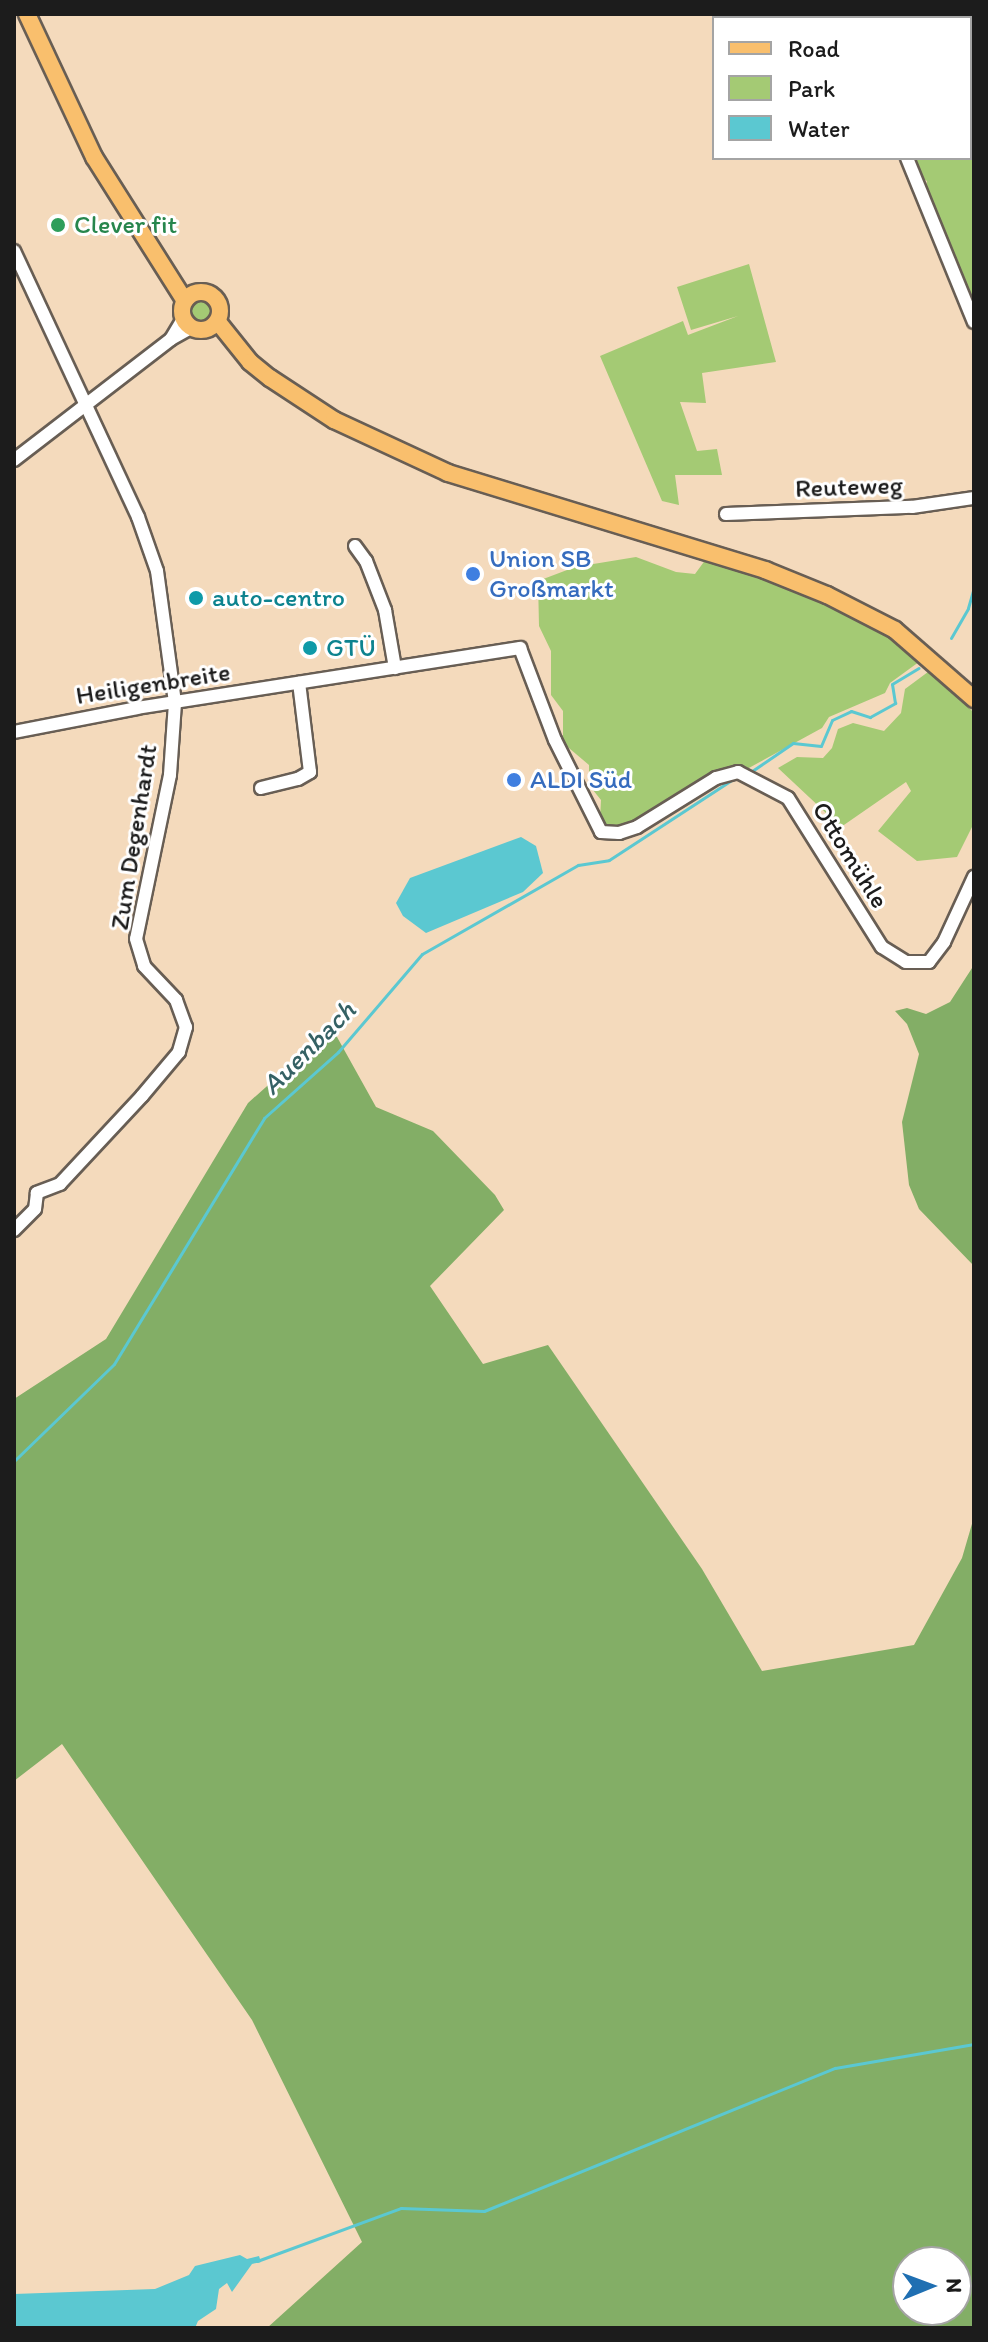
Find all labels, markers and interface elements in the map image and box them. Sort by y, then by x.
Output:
legend [712,16,972,160]
text: Road [788,34,840,63]
text: Park [788,74,835,103]
text: Water [788,114,850,143]
place label: Clever fit [74,209,177,241]
marker: Clever fit [49,216,67,234]
street label: Reuteweg [795,470,903,504]
place label: Union SB Großmarkt [489,543,614,604]
marker: Union SB Großmarkt [464,565,482,583]
place label: auto-centro [212,582,345,614]
marker: auto-centro [187,589,205,607]
place label: GTÜ [326,632,376,664]
marker: GTÜ [301,639,319,657]
street label: Heiligenbreite [74,656,232,712]
street label: Zum Degenhardt [104,742,164,932]
place label: ALDI Süd [530,764,632,796]
marker: ALDI Süd [505,771,523,789]
street label: Ottomühle [805,796,895,914]
water label: Auenbach [254,993,362,1101]
north arrow [892,2246,972,2326]
text: N [941,2278,968,2293]

